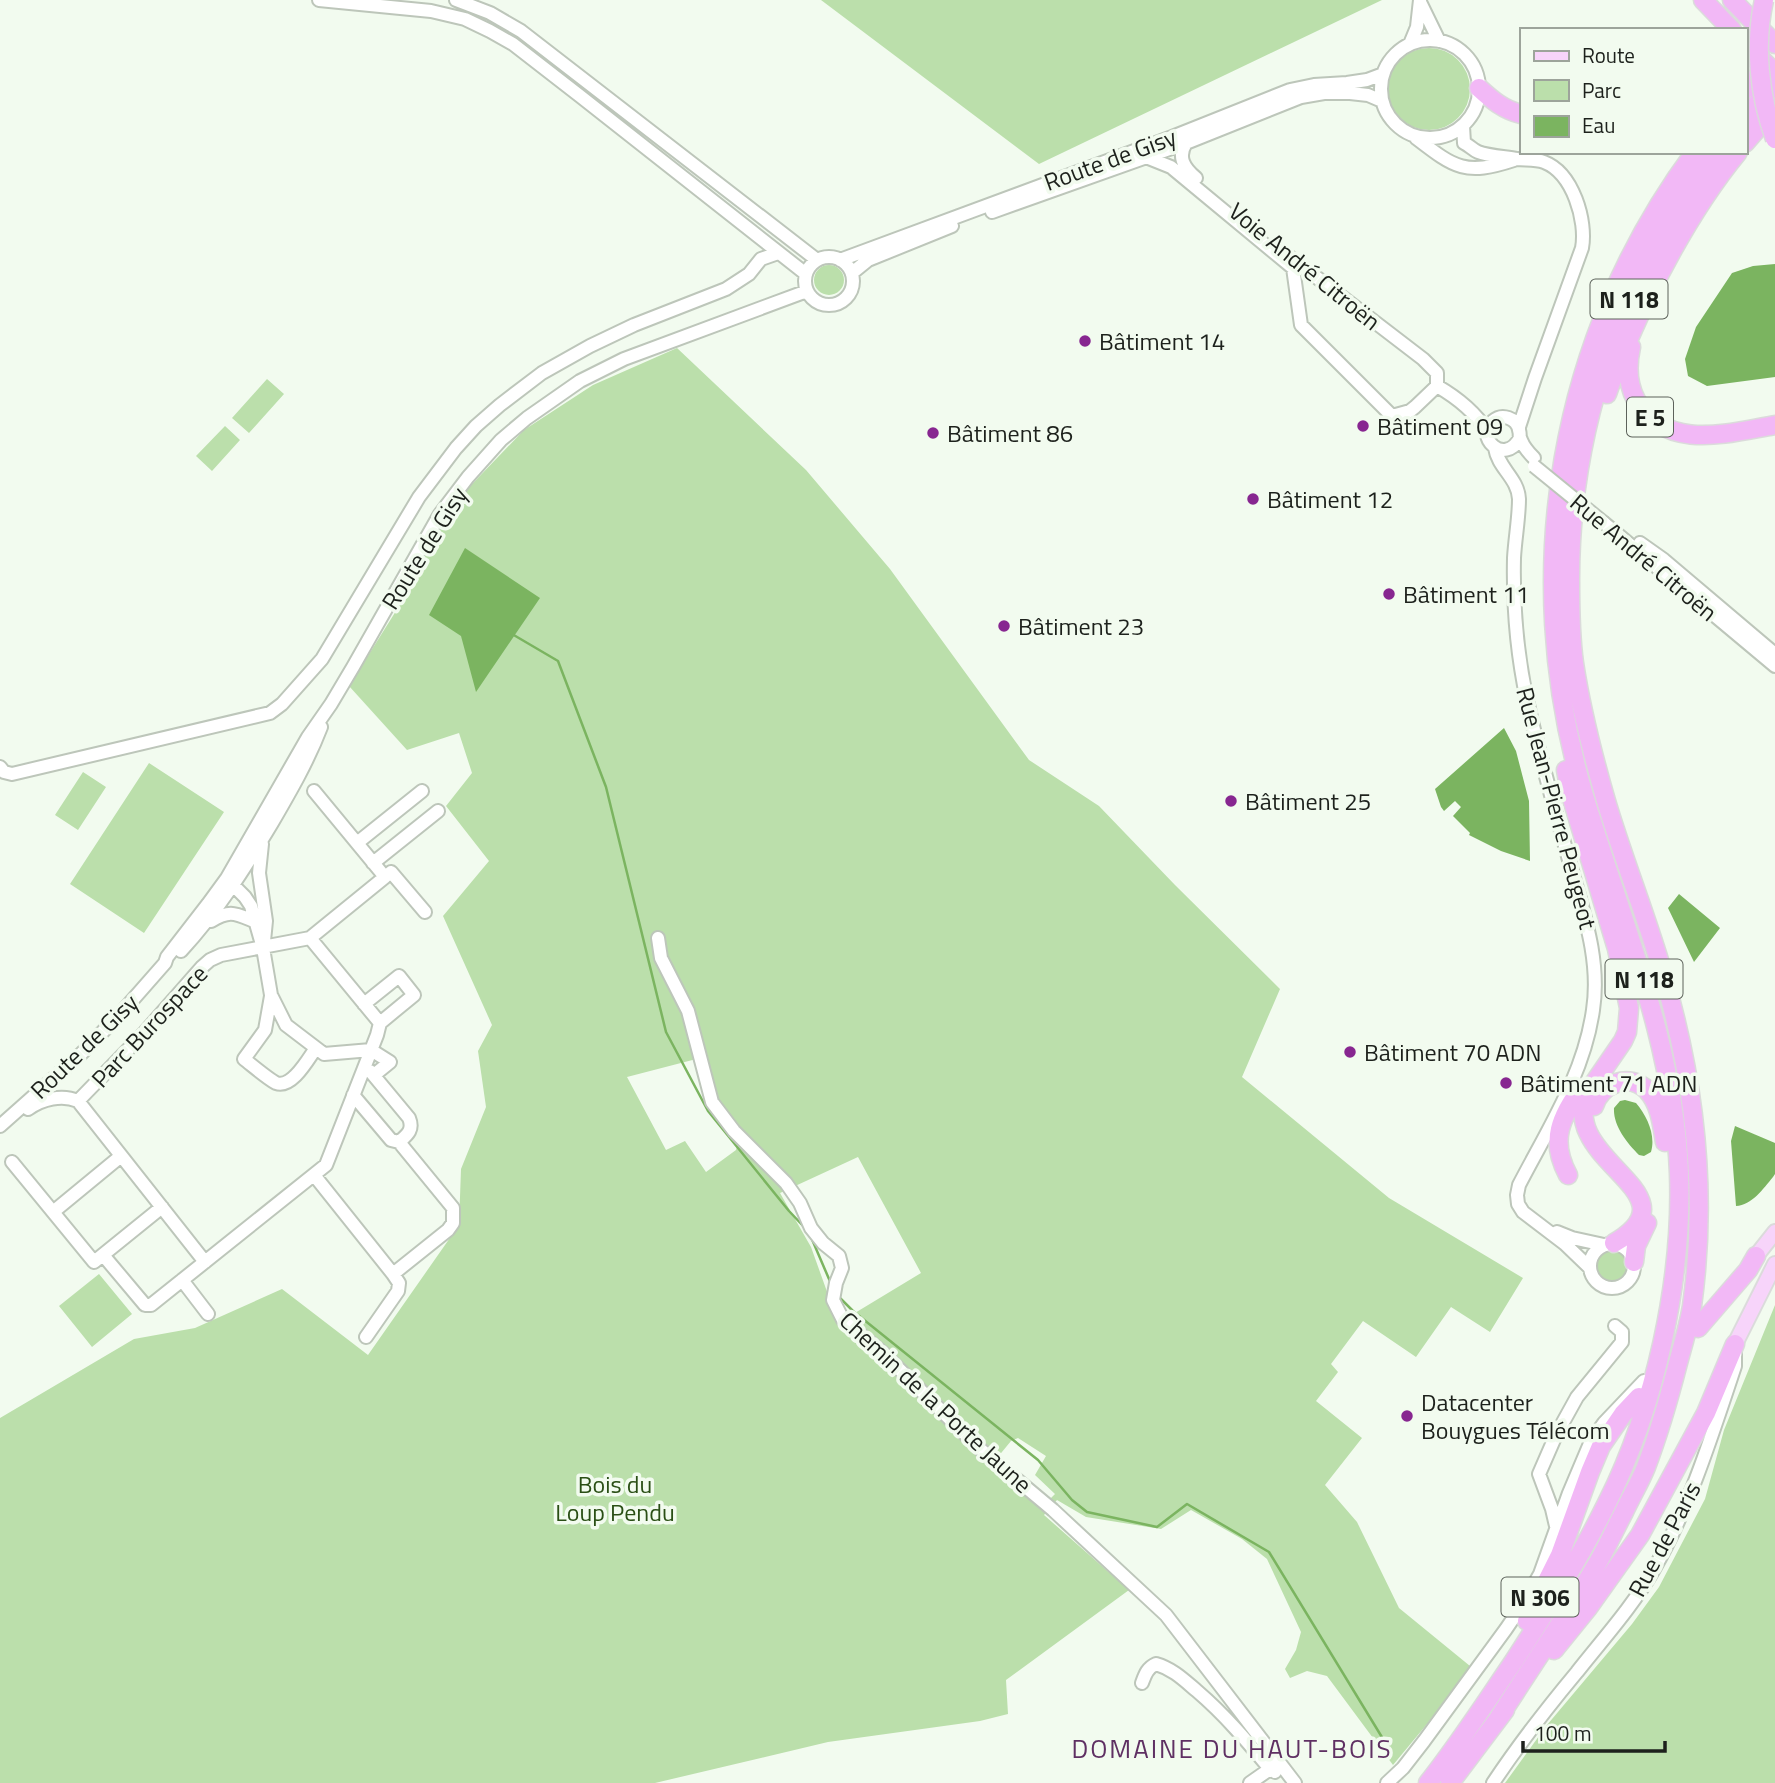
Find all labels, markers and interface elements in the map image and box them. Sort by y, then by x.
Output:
legend [1520,28,1747,154]
text: Route [1582,39,1635,71]
text: Parc [1582,74,1621,106]
text: Eau [1582,109,1615,141]
street label: Route de Gisy [1039,118,1182,200]
street label: Voie André Citroën [1221,193,1389,339]
road number: N 118 [1590,280,1668,318]
place label: Bâtiment 14 [1099,323,1225,359]
marker: Bâtiment 14 [1077,333,1093,349]
road number: E 5 [1627,398,1673,436]
place label: Bâtiment 09 [1377,408,1503,444]
place label: Bâtiment 86 [947,415,1073,451]
marker: Bâtiment 09 [1355,418,1371,434]
marker: Bâtiment 86 [925,425,941,441]
street label: Route de Gisy [372,479,476,616]
place label: Bâtiment 12 [1267,481,1393,517]
street label: Rue André Citroën [1562,484,1726,630]
marker: Bâtiment 12 [1245,491,1261,507]
place label: Bâtiment 11 [1403,576,1529,612]
marker: Bâtiment 11 [1381,586,1397,602]
place label: Bâtiment 23 [1018,608,1144,644]
marker: Bâtiment 23 [996,618,1012,634]
street label: Rue Jean-Pierre Peugeot [1507,683,1607,933]
place label: Bâtiment 25 [1245,783,1371,819]
marker: Bâtiment 25 [1223,793,1239,809]
street label: Parc Burospace [82,957,216,1095]
road number: N 118 [1606,960,1682,998]
street label: Route de Gisy [22,985,147,1107]
place label: Bâtiment 70 ADN [1364,1034,1541,1070]
marker: Bâtiment 70 ADN [1342,1044,1358,1060]
place label: Bâtiment 71 ADN [1520,1065,1697,1101]
marker: Bâtiment 71 ADN [1498,1075,1514,1091]
street label: Chemin de la Porte Jaune [832,1303,1040,1501]
place label: Datacenter Bouygues Télécom [1421,1384,1609,1448]
marker: Datacenter Bouygues Télécom [1399,1408,1415,1424]
park label: Bois du Loup Pendu [555,1466,675,1530]
street label: Rue de Paris [1619,1475,1709,1603]
road number: N 306 [1502,1578,1578,1616]
scale bar [1523,1710,1665,1754]
text: 100 m [1534,1717,1591,1749]
district label: DOMAINE DU HAUT-BOIS [1071,1729,1393,1768]

